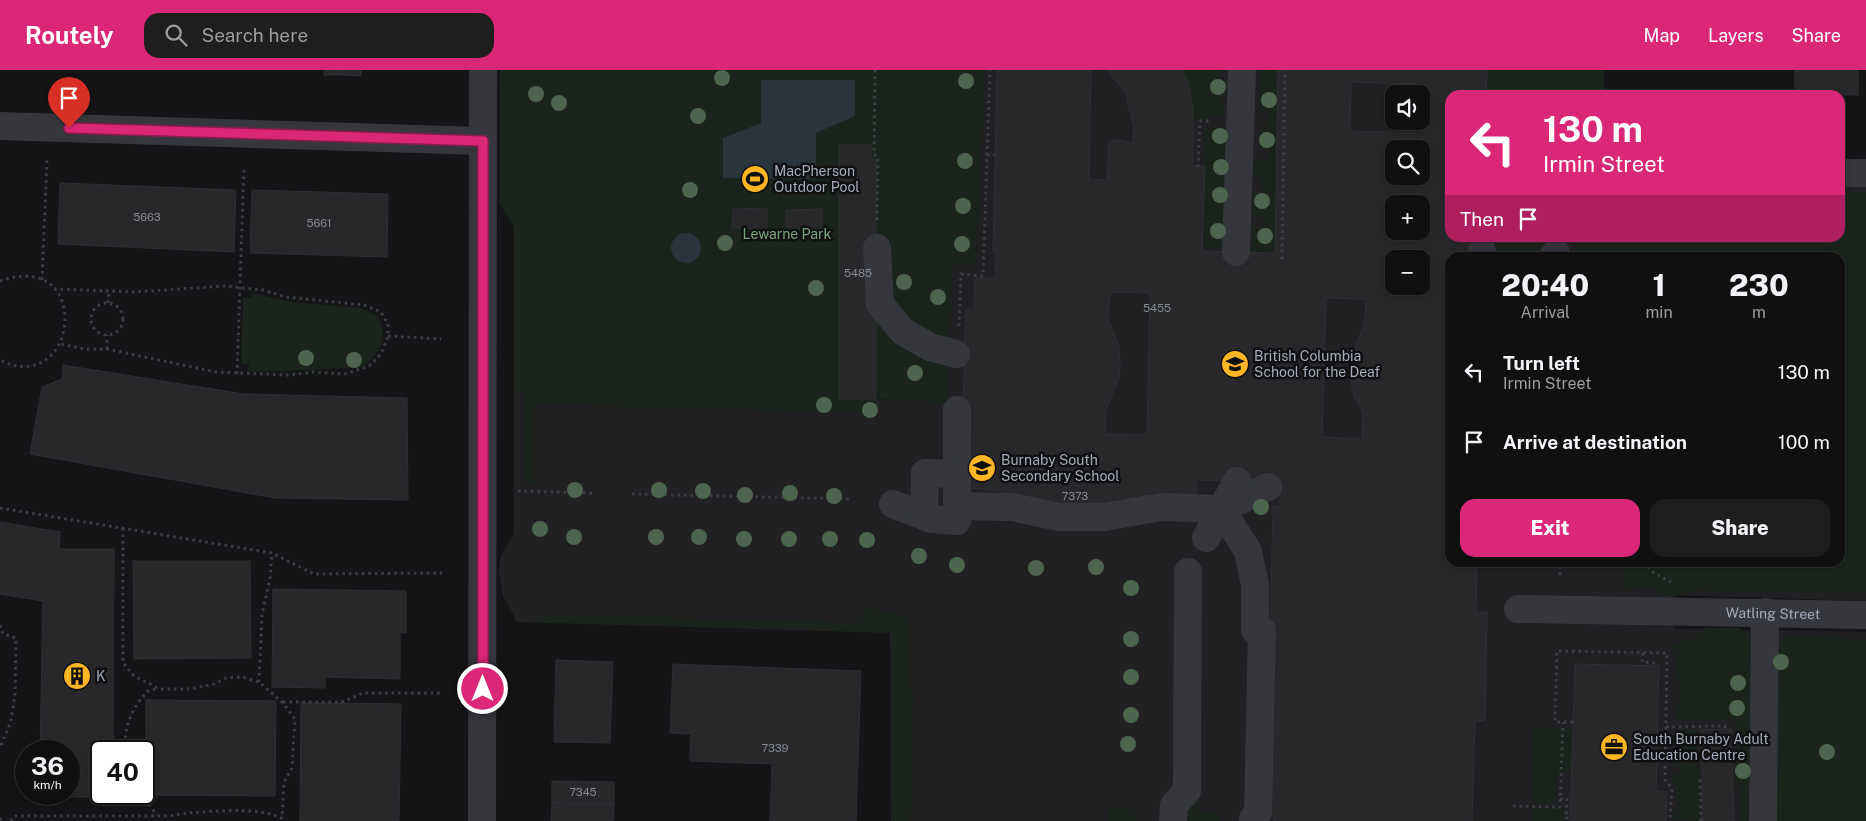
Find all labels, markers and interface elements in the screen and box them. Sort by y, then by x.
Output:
search box [144,13,494,58]
text: Routely [25,21,114,49]
icon: search [162,21,190,49]
text: Search here [202,24,308,46]
text: Map [1644,25,1680,46]
text: Layers [1708,25,1764,46]
text: Share [1792,25,1841,46]
pin [48,77,90,128]
icon: arrive [55,84,83,112]
map controls [1385,85,1430,295]
button: sound [1385,85,1430,130]
text: 130 m [1543,109,1643,150]
icon: left [1460,110,1525,175]
button: search [1385,140,1430,185]
text: Irmin Street [1543,151,1665,177]
place label: MacPherson Outdoor Pool [774,163,860,195]
sports icon: MacPherson Outdoor Pool [740,164,770,194]
button: + [1385,195,1430,240]
icon: arrive [1514,205,1542,233]
text: Then [1460,208,1504,230]
house number: 5663 [133,211,161,223]
house number: 5661 [306,217,332,229]
park label: Lewarne Park [743,226,832,242]
button: − [1385,250,1430,295]
house number: 5485 [844,267,872,279]
text: 20:40 [1501,267,1589,303]
text: 1 [1653,267,1666,303]
text: 230 [1729,267,1789,303]
house number: 5455 [1143,302,1171,314]
text: Arrival [1521,303,1570,322]
text: min [1646,303,1673,322]
text: m [1752,303,1766,322]
place label: British Columbia School for the Deaf [1254,348,1381,380]
school or university icon: British Columbia School for the Deaf [1220,349,1250,379]
text: Turn left [1503,352,1580,374]
icon: left [1460,358,1488,386]
text: 130 m [1778,361,1830,383]
text: Irmin Street [1503,374,1592,393]
icon: arrive [1460,428,1488,456]
text: Arrive at destination [1503,431,1687,453]
text: 100 m [1778,431,1830,453]
place label: Burnaby South Secondary School [1001,452,1120,484]
school or university icon: Burnaby South Secondary School [967,453,997,483]
house number: 7373 [1062,490,1088,502]
button: Exit [1460,499,1640,557]
button: Share [1650,499,1830,557]
street label: Watling Street [1726,605,1820,622]
building icon: K [62,661,92,691]
position arrow [456,662,508,714]
place label: K [96,668,106,684]
place label: South Burnaby Adult Education Centre [1633,731,1769,763]
office icon: South Burnaby Adult Education Centre [1599,732,1629,762]
speed limit sign: 40 [90,740,155,805]
house number: 7339 [762,742,789,754]
text: 36 [31,751,64,781]
text: km/h [33,778,62,792]
house number: 7345 [569,786,597,798]

